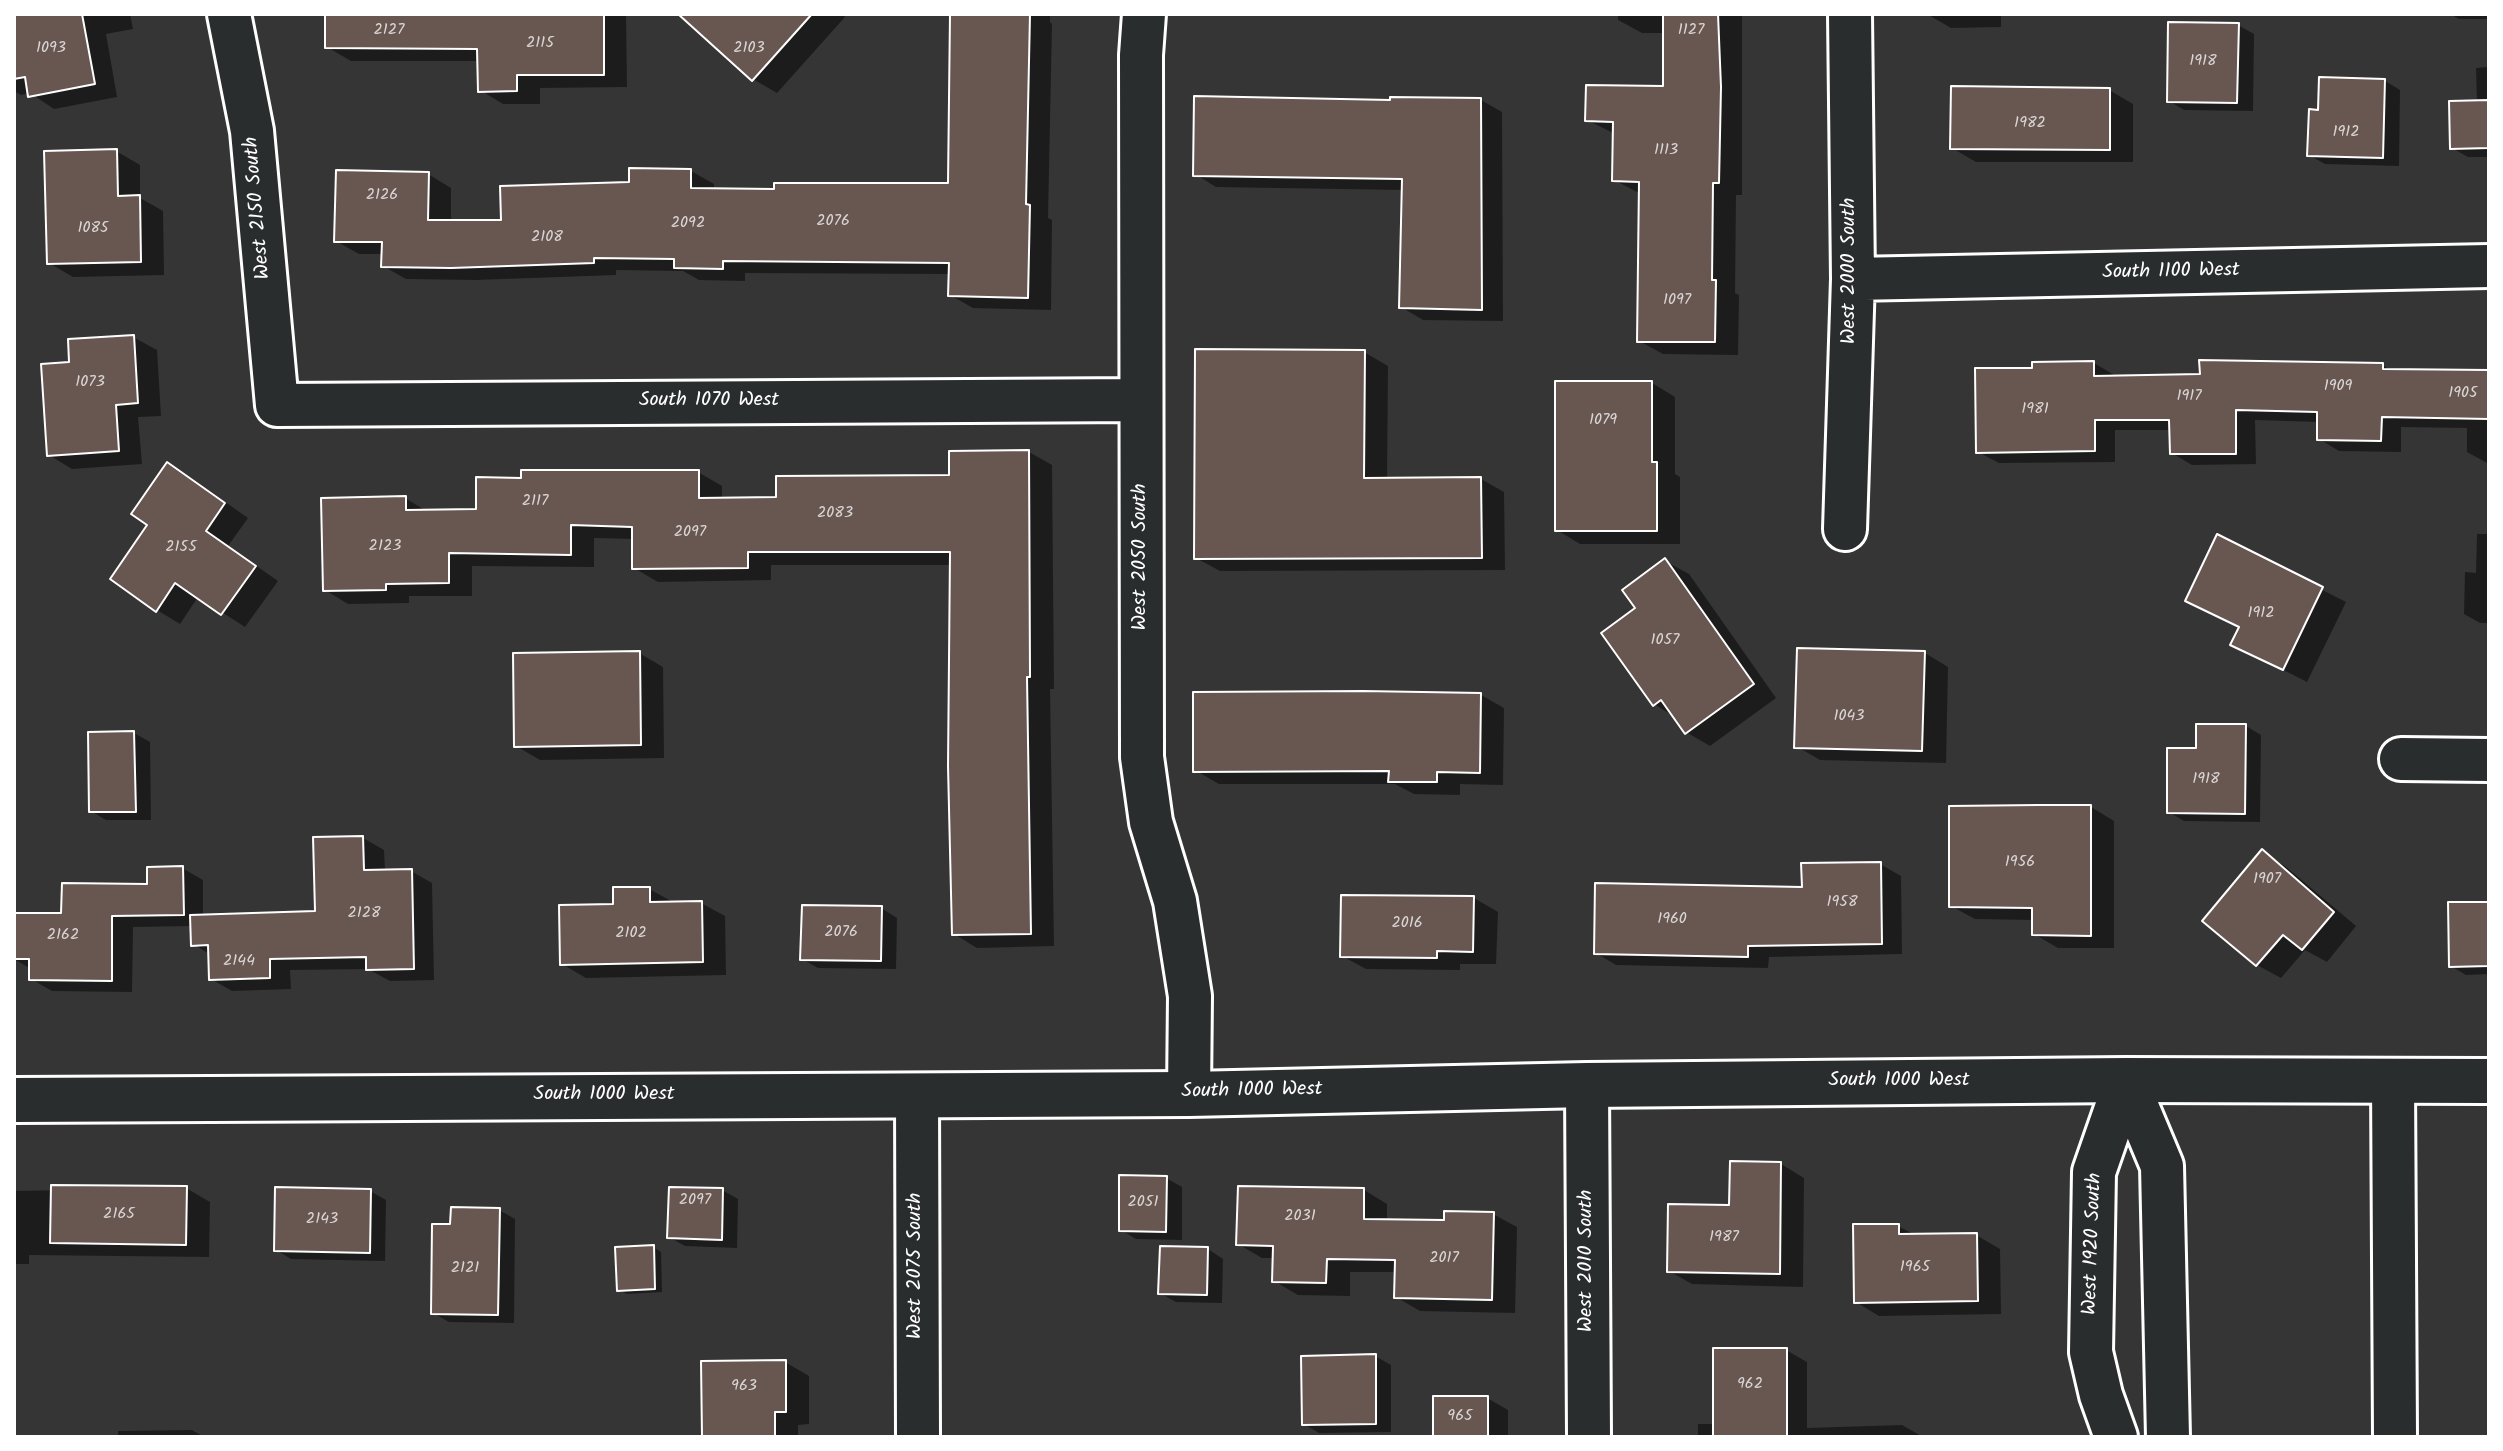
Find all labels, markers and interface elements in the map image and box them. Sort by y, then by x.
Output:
house number: 2127 [374,21,404,41]
house number: 1127 [1678,21,1704,41]
house number: 2115 [526,34,554,54]
house number: 1093 [36,39,66,59]
house number: 2103 [733,39,765,59]
house number: 1918 [2189,52,2217,72]
house number: 1982 [2014,114,2046,134]
house number: 1912 [2332,123,2360,143]
street label: West 2150 South [241,136,277,280]
house number: 1113 [1654,141,1678,161]
house number: 2126 [366,186,398,206]
street label: West 2000 South [1839,198,1863,344]
house number: 2076 [816,212,850,232]
house number: 2092 [671,214,705,234]
house number: 1085 [77,219,109,239]
house number: 2108 [531,228,563,248]
street label: South 1100 West [2102,260,2240,286]
house number: 1097 [1663,291,1691,311]
house number: 1073 [75,373,105,393]
house number: 1909 [2324,377,2352,397]
house number: 1905 [2448,384,2478,404]
house number: 1917 [2176,387,2202,407]
street label: South 1070 West [639,390,779,414]
house number: 1981 [2021,400,2049,420]
house number: 1079 [1589,411,1617,431]
street label: West 2050 South [1130,483,1154,631]
house number: 2117 [522,492,548,512]
house number: 2083 [817,504,853,524]
house number: 2097 [674,523,706,543]
house number: 2123 [369,537,401,557]
house number: 2155 [165,538,197,558]
house number: 1912 [2247,604,2275,624]
house number: 1057 [1651,631,1679,651]
house number: 1043 [1834,707,1864,727]
house number: 1918 [2192,770,2220,790]
house number: 1956 [2005,853,2035,873]
house number: 1907 [2253,870,2281,890]
house number: 1958 [1826,893,1858,913]
house number: 2128 [347,904,381,924]
house number: 1960 [1657,910,1687,930]
house number: 2016 [1391,914,1423,934]
house number: 2076 [824,923,858,943]
house number: 2102 [615,924,647,944]
house number: 2162 [47,926,79,946]
house number: 2144 [223,952,255,972]
street label: South 1000 West [1829,1070,1969,1094]
street label: South 1000 West [1181,1079,1323,1105]
street label: South 1000 West [534,1084,674,1108]
street label: West 1920 South [2080,1172,2108,1316]
street label: West 2010 South [1576,1190,1600,1332]
house number: 2097 [679,1191,711,1211]
street label: West 2075 South [905,1193,929,1339]
house number: 2051 [1128,1193,1158,1213]
house number: 2165 [103,1205,135,1225]
house number: 2031 [1284,1207,1316,1227]
house number: 2143 [306,1210,338,1230]
house number: 1987 [1709,1228,1739,1248]
house number: 2017 [1429,1249,1459,1269]
house number: 1965 [1900,1258,1930,1278]
house number: 2121 [451,1259,479,1279]
house number: 962 [1737,1375,1763,1395]
house number: 963 [731,1377,757,1397]
house number: 965 [1447,1407,1473,1427]

